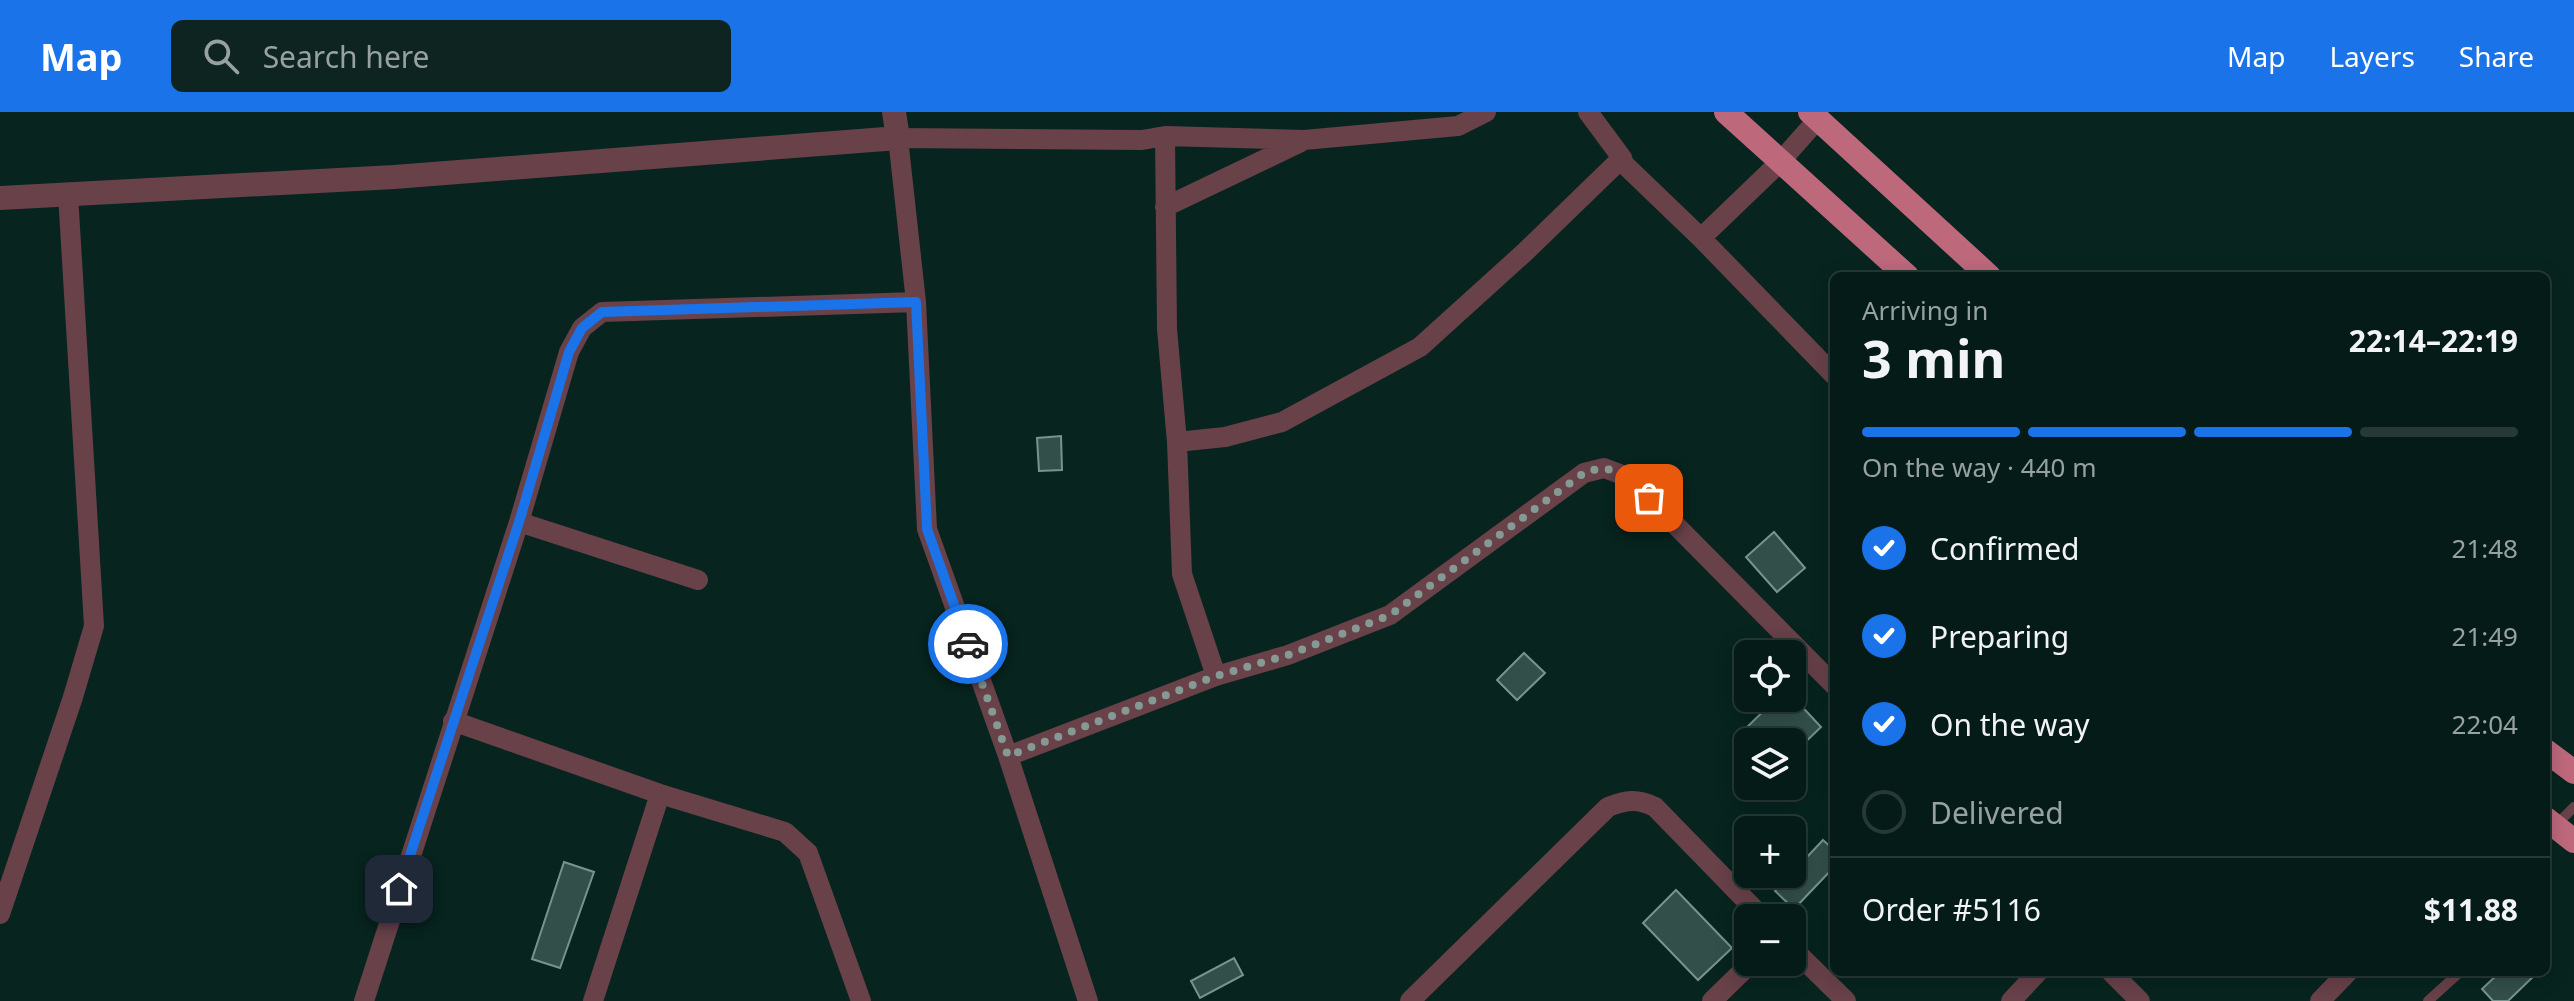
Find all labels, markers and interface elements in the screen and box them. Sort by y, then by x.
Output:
search box [171,20,731,92]
text: Map [40,30,123,82]
icon: search [199,34,243,78]
text: Search here [263,36,430,77]
text: Map [2227,37,2285,75]
text: Layers [2329,37,2415,75]
text: Share [2459,37,2534,75]
text: Arriving in [1862,292,1988,328]
text: 22:14–22:19 [2349,320,2518,361]
text: 3 min [1862,322,2005,393]
text: On the way · 440 m [1862,449,2096,485]
pin [1615,464,1683,532]
icon: bag [1627,476,1671,520]
icon: check [1862,526,1906,570]
text: Confirmed [1930,528,2080,569]
text: 21:48 [2452,530,2518,566]
courier [928,604,1008,684]
icon: check [1862,614,1906,658]
text: Preparing [1930,616,2069,657]
text: 21:49 [2452,618,2518,654]
icon: car [946,622,990,666]
map controls [1734,640,1806,976]
button: locate [1734,640,1806,712]
icon: check [1862,702,1906,746]
text: On the way [1930,704,2090,745]
text: 22:04 [2452,706,2518,742]
button: layers [1734,728,1806,800]
text: Delivered [1930,792,2064,833]
button: + [1734,816,1806,888]
pin [365,855,433,923]
icon: home [377,867,421,911]
text: Order #5116 [1862,889,2041,930]
text: $11.88 [2424,889,2518,930]
button: − [1734,904,1806,976]

